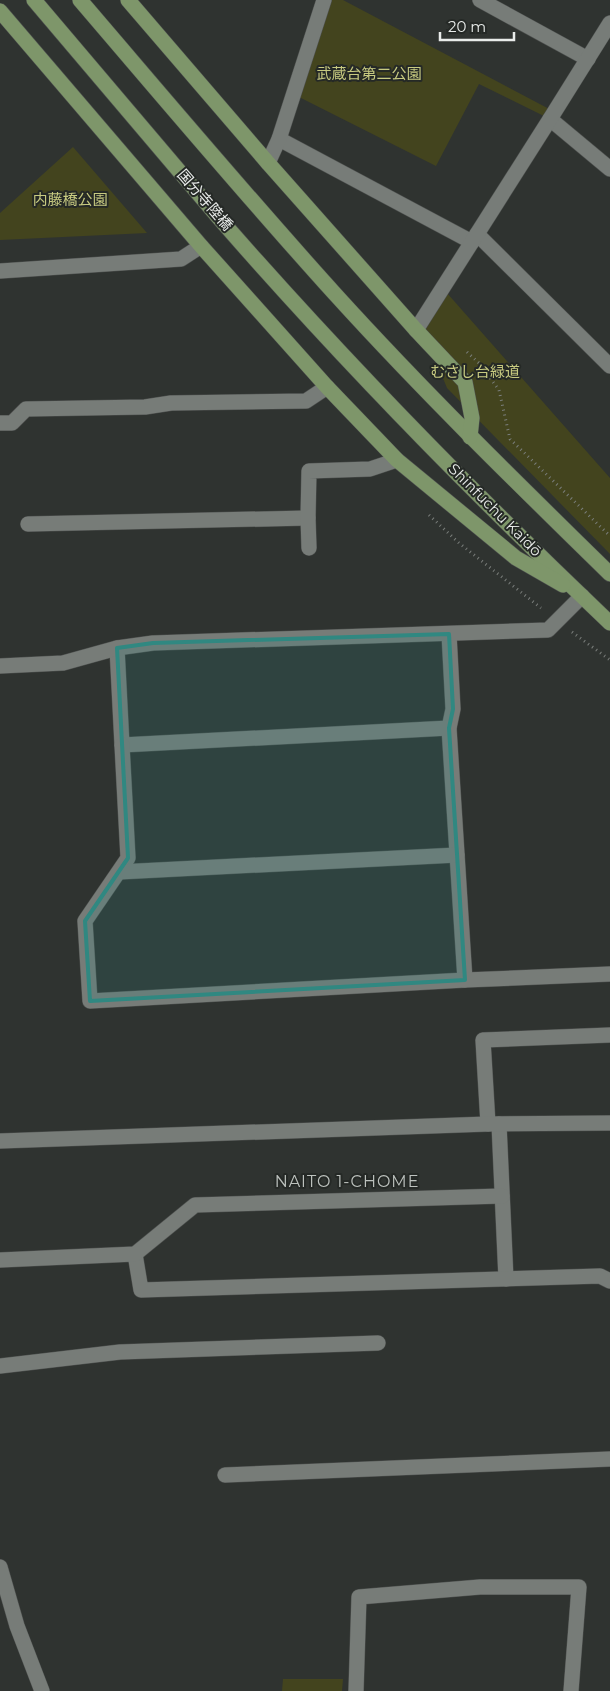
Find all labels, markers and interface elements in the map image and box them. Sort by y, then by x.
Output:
scale bar [440,10,514,42]
text: 20 m [448,17,486,36]
park label: 武蔵台第二公園 [316,64,422,83]
street label: 国分寺陸橋 [174,165,237,234]
park label: 内藤橋公園 [32,190,108,209]
park label: むさし台緑道 [430,362,520,381]
street label: Shinfuchu Kaidō [445,459,546,560]
district label: NAITO 1-CHOME [275,1172,419,1191]

